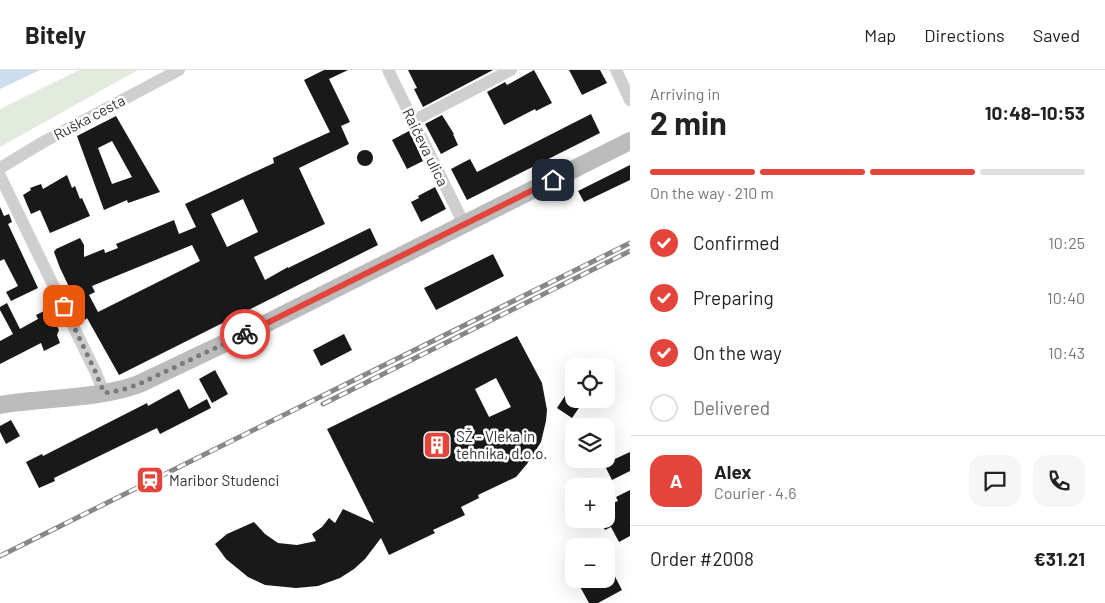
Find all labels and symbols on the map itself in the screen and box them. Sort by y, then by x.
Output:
street label: Ruška cesta [50,91,128,143]
street label: Raičeva ulica [399,105,453,189]
pin [532,159,574,201]
pin [43,285,85,327]
courier [220,309,270,359]
place label: SŽ - Vleka in tehnika, d.o.o. [456,427,547,462]
building icon: SŽ - Vleka in tehnika, d.o.o. [422,430,452,460]
station icon: Maribor Studenci [135,465,165,495]
place label: Maribor Studenci [169,471,279,489]

